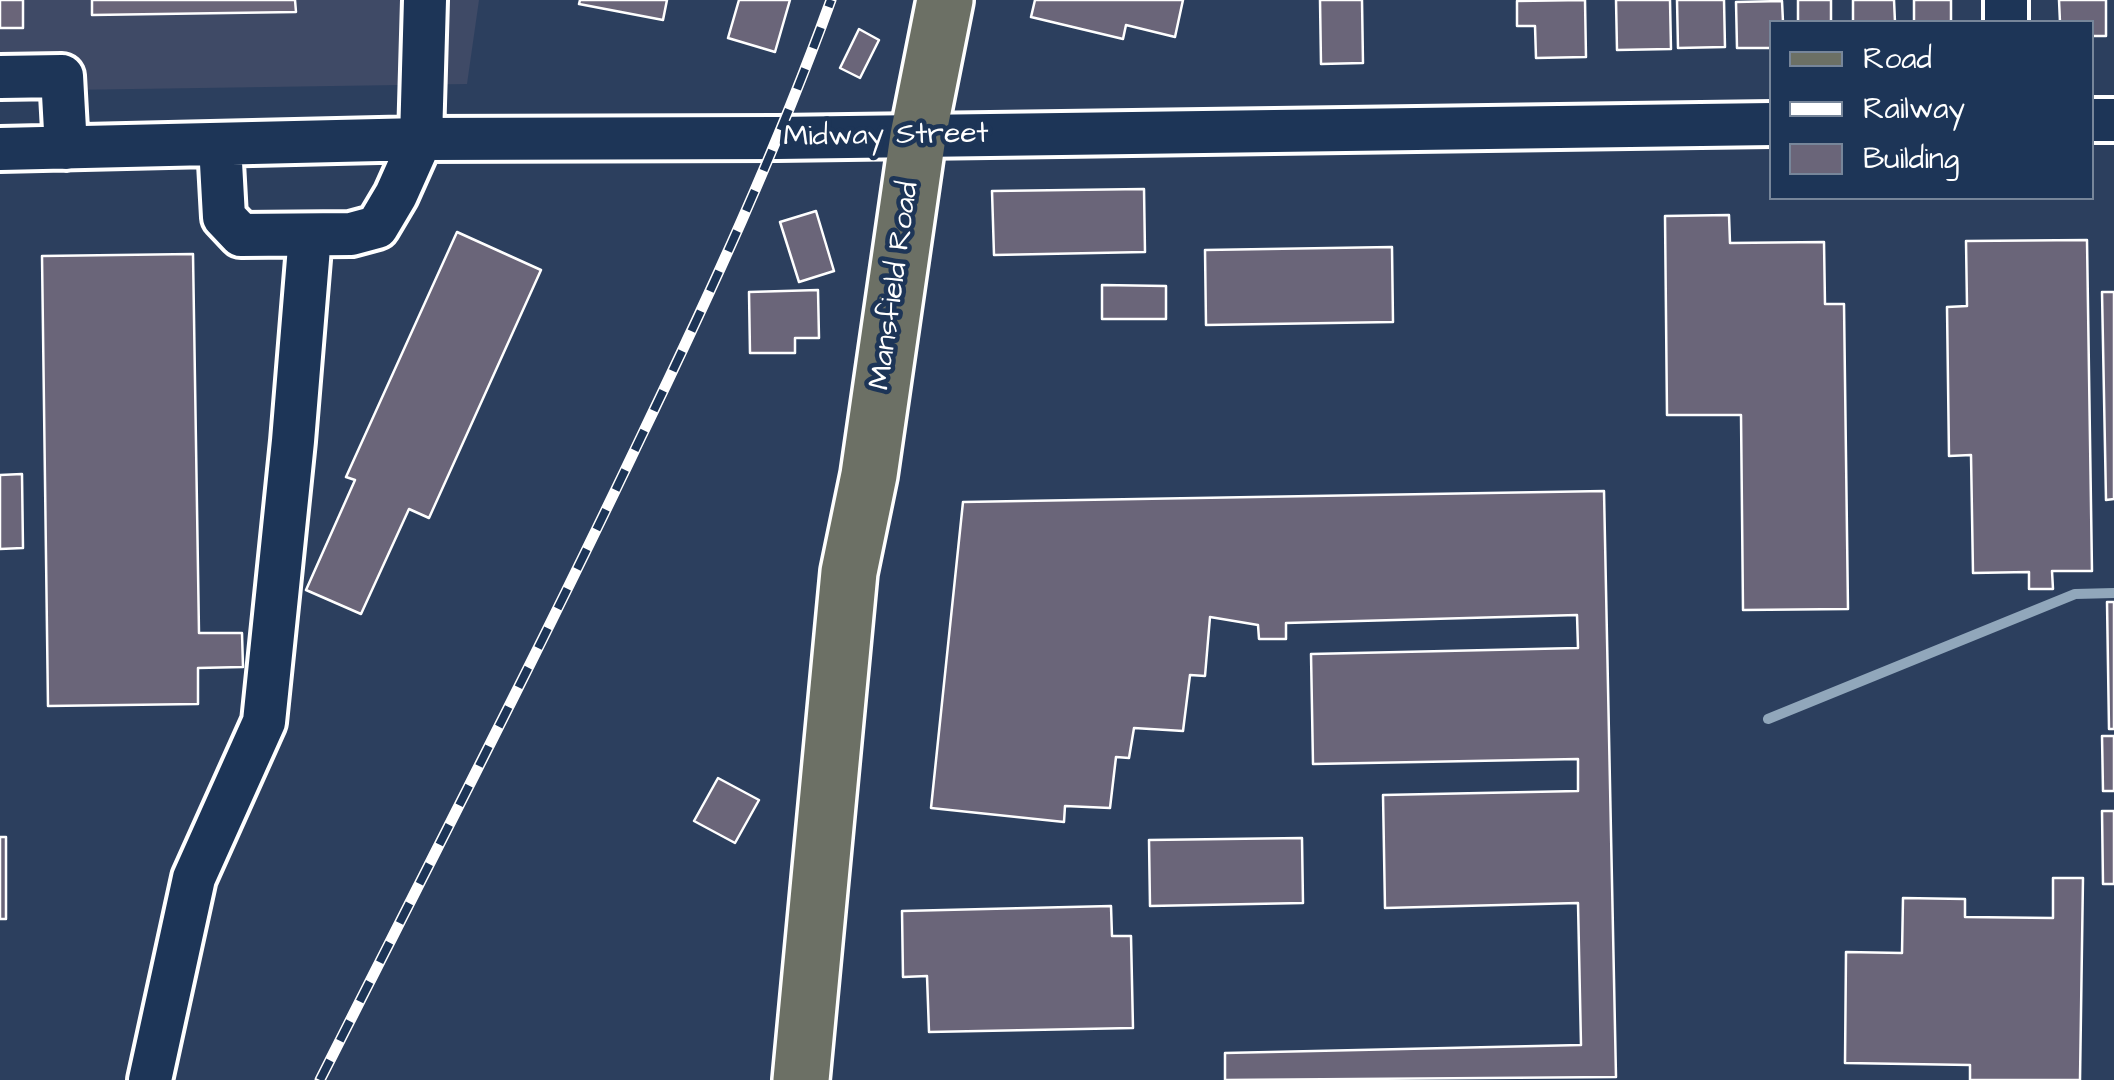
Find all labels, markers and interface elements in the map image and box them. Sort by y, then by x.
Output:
legend [1769,20,2094,200]
text: Road [1863,38,1932,80]
text: Railway [1863,88,1965,130]
street label: Midway Street [783,117,989,157]
text: Building [1863,138,1959,180]
street label: Mansfield Road [864,180,928,392]

